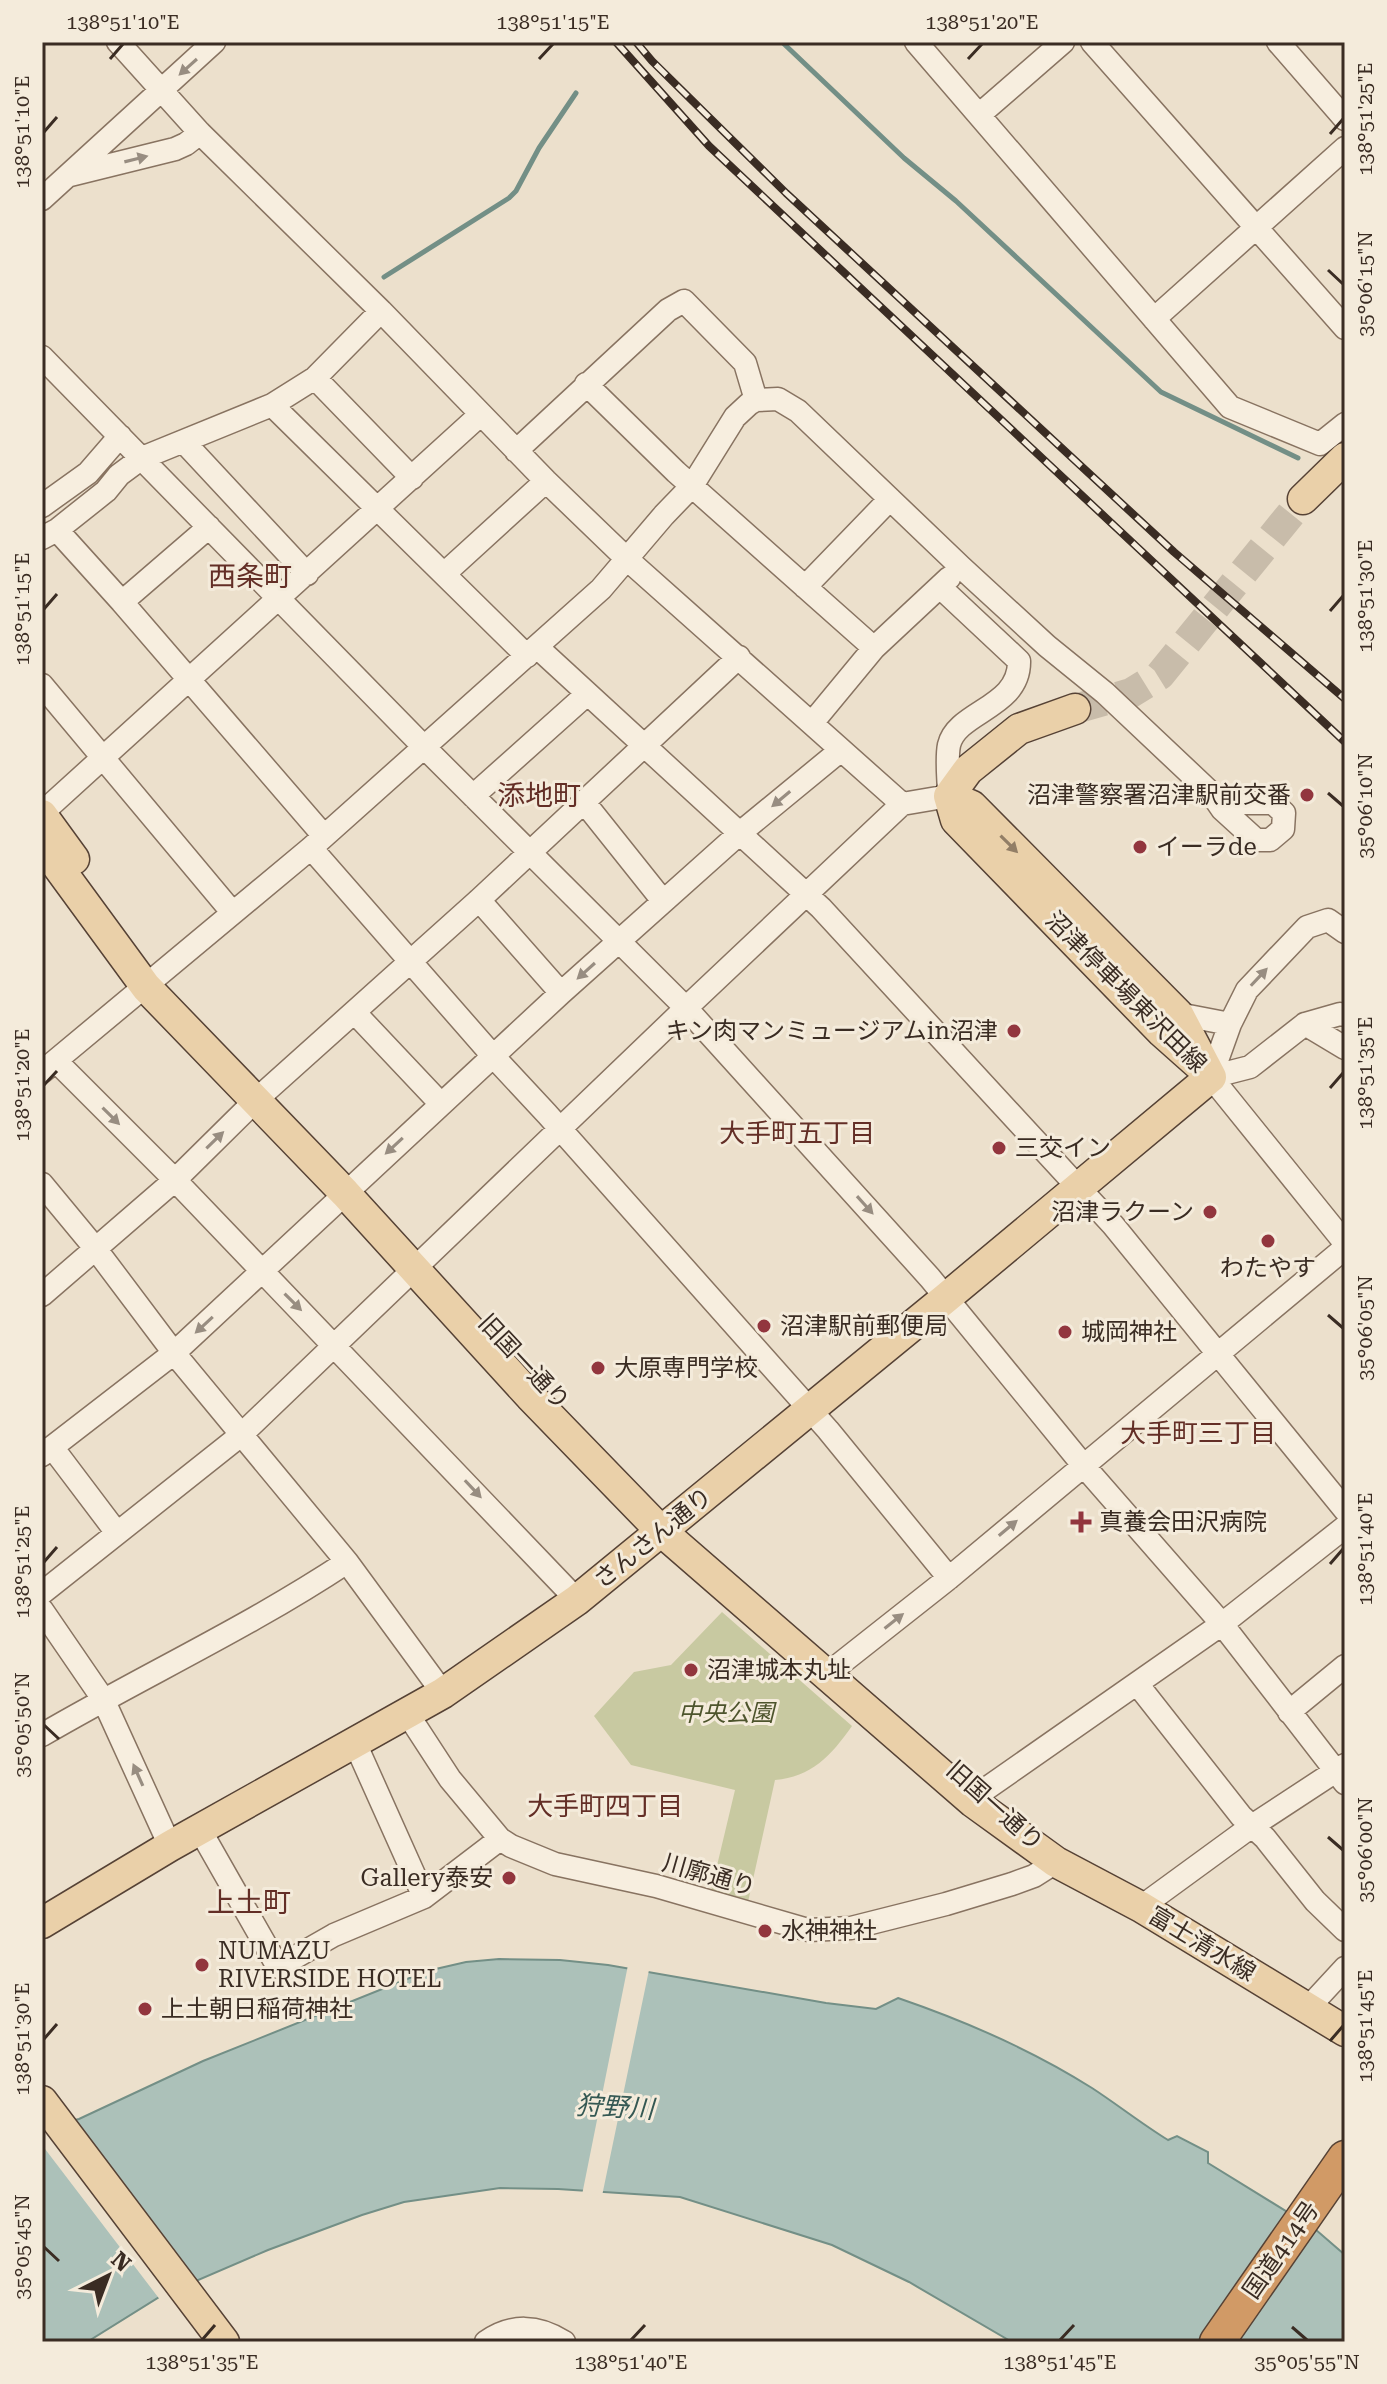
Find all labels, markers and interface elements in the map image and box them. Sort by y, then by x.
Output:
text: 138°51'10"E [66,10,180,34]
text: 138°51'15"E [496,10,610,34]
text: 138°51'20"E [925,10,1039,34]
one-way arrow [178,57,197,75]
text: 138°51'25"E [1353,62,1377,176]
text: 138°51'10"E [10,75,34,189]
one-way arrow [123,152,148,164]
text: 35°06'15"N [1353,231,1377,337]
text: 138°51'30"E [1353,539,1377,653]
text: 138°51'15"E [10,552,34,666]
district label: 西条町 [208,560,292,593]
text: 35°06'10"N [1353,753,1377,859]
district label: 添地町 [497,779,581,812]
place label: 沼津警察署沼津駅前交番 [1027,781,1291,809]
marker: 沼津警察署沼津駅前交番 [1298,786,1316,804]
one-way arrow [771,791,791,807]
place label: イーラde [1156,833,1257,861]
one-way arrow [999,834,1018,853]
marker: イーラde [1131,838,1149,856]
street label: 沼津停車場東沢田線 [1040,906,1212,1078]
one-way arrow [576,962,596,979]
one-way arrow [1250,968,1268,987]
text: 138°51'35"E [1353,1016,1377,1130]
place label: キン肉マンミュージアムin沼津 [666,1017,998,1045]
marker: キン肉マンミュージアムin沼津 [1005,1022,1023,1040]
text: 138°51'20"E [10,1028,34,1142]
one-way arrow [101,1106,120,1125]
district label: 大手町五丁目 [719,1118,875,1148]
one-way arrow [205,1132,224,1150]
place label: 三交イン [1015,1134,1111,1162]
one-way arrow [384,1137,403,1155]
marker: 三交イン [990,1139,1008,1157]
one-way arrow [855,1195,873,1214]
place label: 沼津ラクーン [1051,1198,1194,1226]
marker: 沼津ラクーン [1201,1203,1219,1221]
marker: わたやす [1259,1232,1277,1250]
place label: わたやす [1220,1254,1316,1282]
text: 35°06'05"N [1353,1275,1377,1381]
one-way arrow [283,1292,301,1311]
street label: 旧国一通り [473,1309,575,1415]
place label: 沼津駅前郵便局 [780,1312,948,1340]
one-way arrow [195,1315,214,1333]
marker: 沼津駅前郵便局 [755,1317,773,1335]
place label: 城岡神社 [1081,1318,1177,1346]
marker: 城岡神社 [1056,1323,1074,1341]
place label: 大原専門学校 [614,1354,758,1382]
marker: 大原専門学校 [589,1359,607,1377]
district label: 大手町三丁目 [1120,1418,1276,1448]
one-way arrow [463,1479,482,1498]
street label: さんさん通り [588,1482,718,1594]
text: 138°51'40"E [1353,1492,1377,1606]
text: 138°51'25"E [10,1505,34,1619]
place label: 真養会田沢病院 [1099,1508,1267,1536]
marker: 真養会田沢病院 [1070,1511,1092,1533]
one-way arrow [998,1520,1018,1537]
one-way arrow [884,1613,904,1629]
place label: 沼津城本丸址 [707,1656,851,1684]
marker: 沼津城本丸址 [682,1661,700,1679]
text: 35°05'50"N [10,1672,34,1778]
park label: 中央公園 [678,1699,777,1727]
street label: 旧国一通り [941,1755,1049,1857]
one-way arrow [131,1763,144,1787]
district label: 大手町四丁目 [527,1791,683,1821]
text: 35°06'00"N [1353,1797,1377,1903]
street label: 川廓通り [659,1848,759,1902]
place label: Gallery泰安 [360,1864,493,1892]
marker: Gallery泰安 [500,1869,518,1887]
district label: 上土町 [207,1886,291,1919]
street label: 富士清水線 [1143,1901,1261,1987]
place label: 水神神社 [781,1917,877,1945]
marker: 水神神社 [756,1922,774,1940]
place label: NUMAZU RIVERSIDE HOTEL [218,1937,441,1993]
marker: NUMAZU RIVERSIDE HOTEL [193,1956,211,1974]
text: 138°51'45"E [1353,1969,1377,2083]
text: 138°51'30"E [10,1982,34,2096]
place label: 上土朝日稲荷神社 [161,1995,353,2023]
marker: 上土朝日稲荷神社 [136,2000,154,2018]
water label: 狩野川 [575,2090,658,2124]
text: 35°05'45"N [10,2194,34,2300]
street label: 国道414号 [1237,2196,1325,2304]
north arrow [68,2236,148,2316]
text: N [106,2247,136,2277]
text: 138°51'35"E [145,2350,259,2374]
text: 138°51'40"E [574,2350,688,2374]
text: 138°51'45"E [1003,2350,1117,2374]
text: 35°05'55"N [1254,2350,1360,2374]

